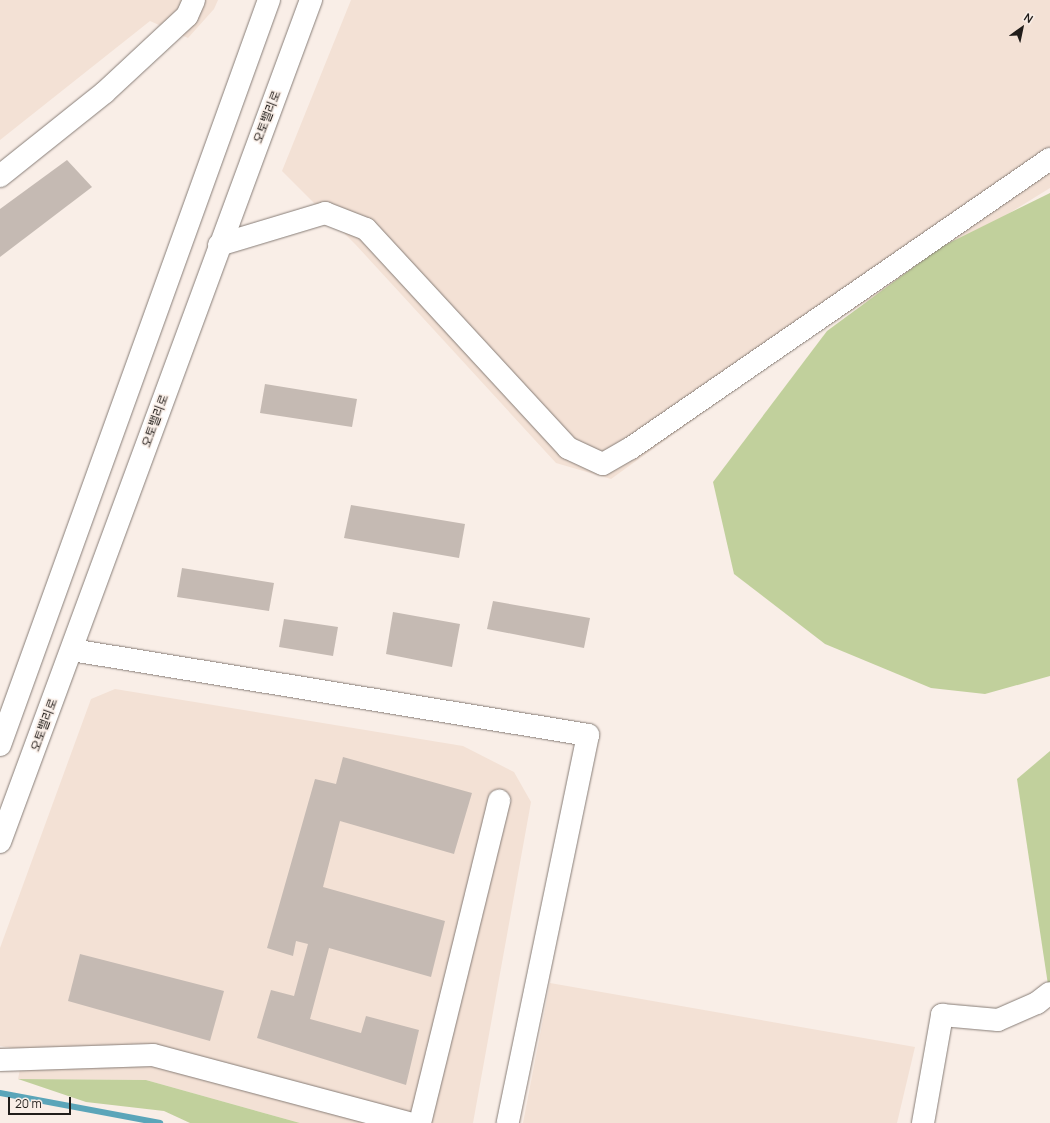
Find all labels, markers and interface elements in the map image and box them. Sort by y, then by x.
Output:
north arrow [1002,8,1042,48]
text: N [1021,9,1036,26]
street label: 오토밸리로 [250,89,284,145]
street label: 오토밸리로 [139,393,171,449]
street label: 오토밸리로 [28,697,60,753]
scale bar [10,1089,73,1115]
text: 20 m [15,1095,42,1112]

